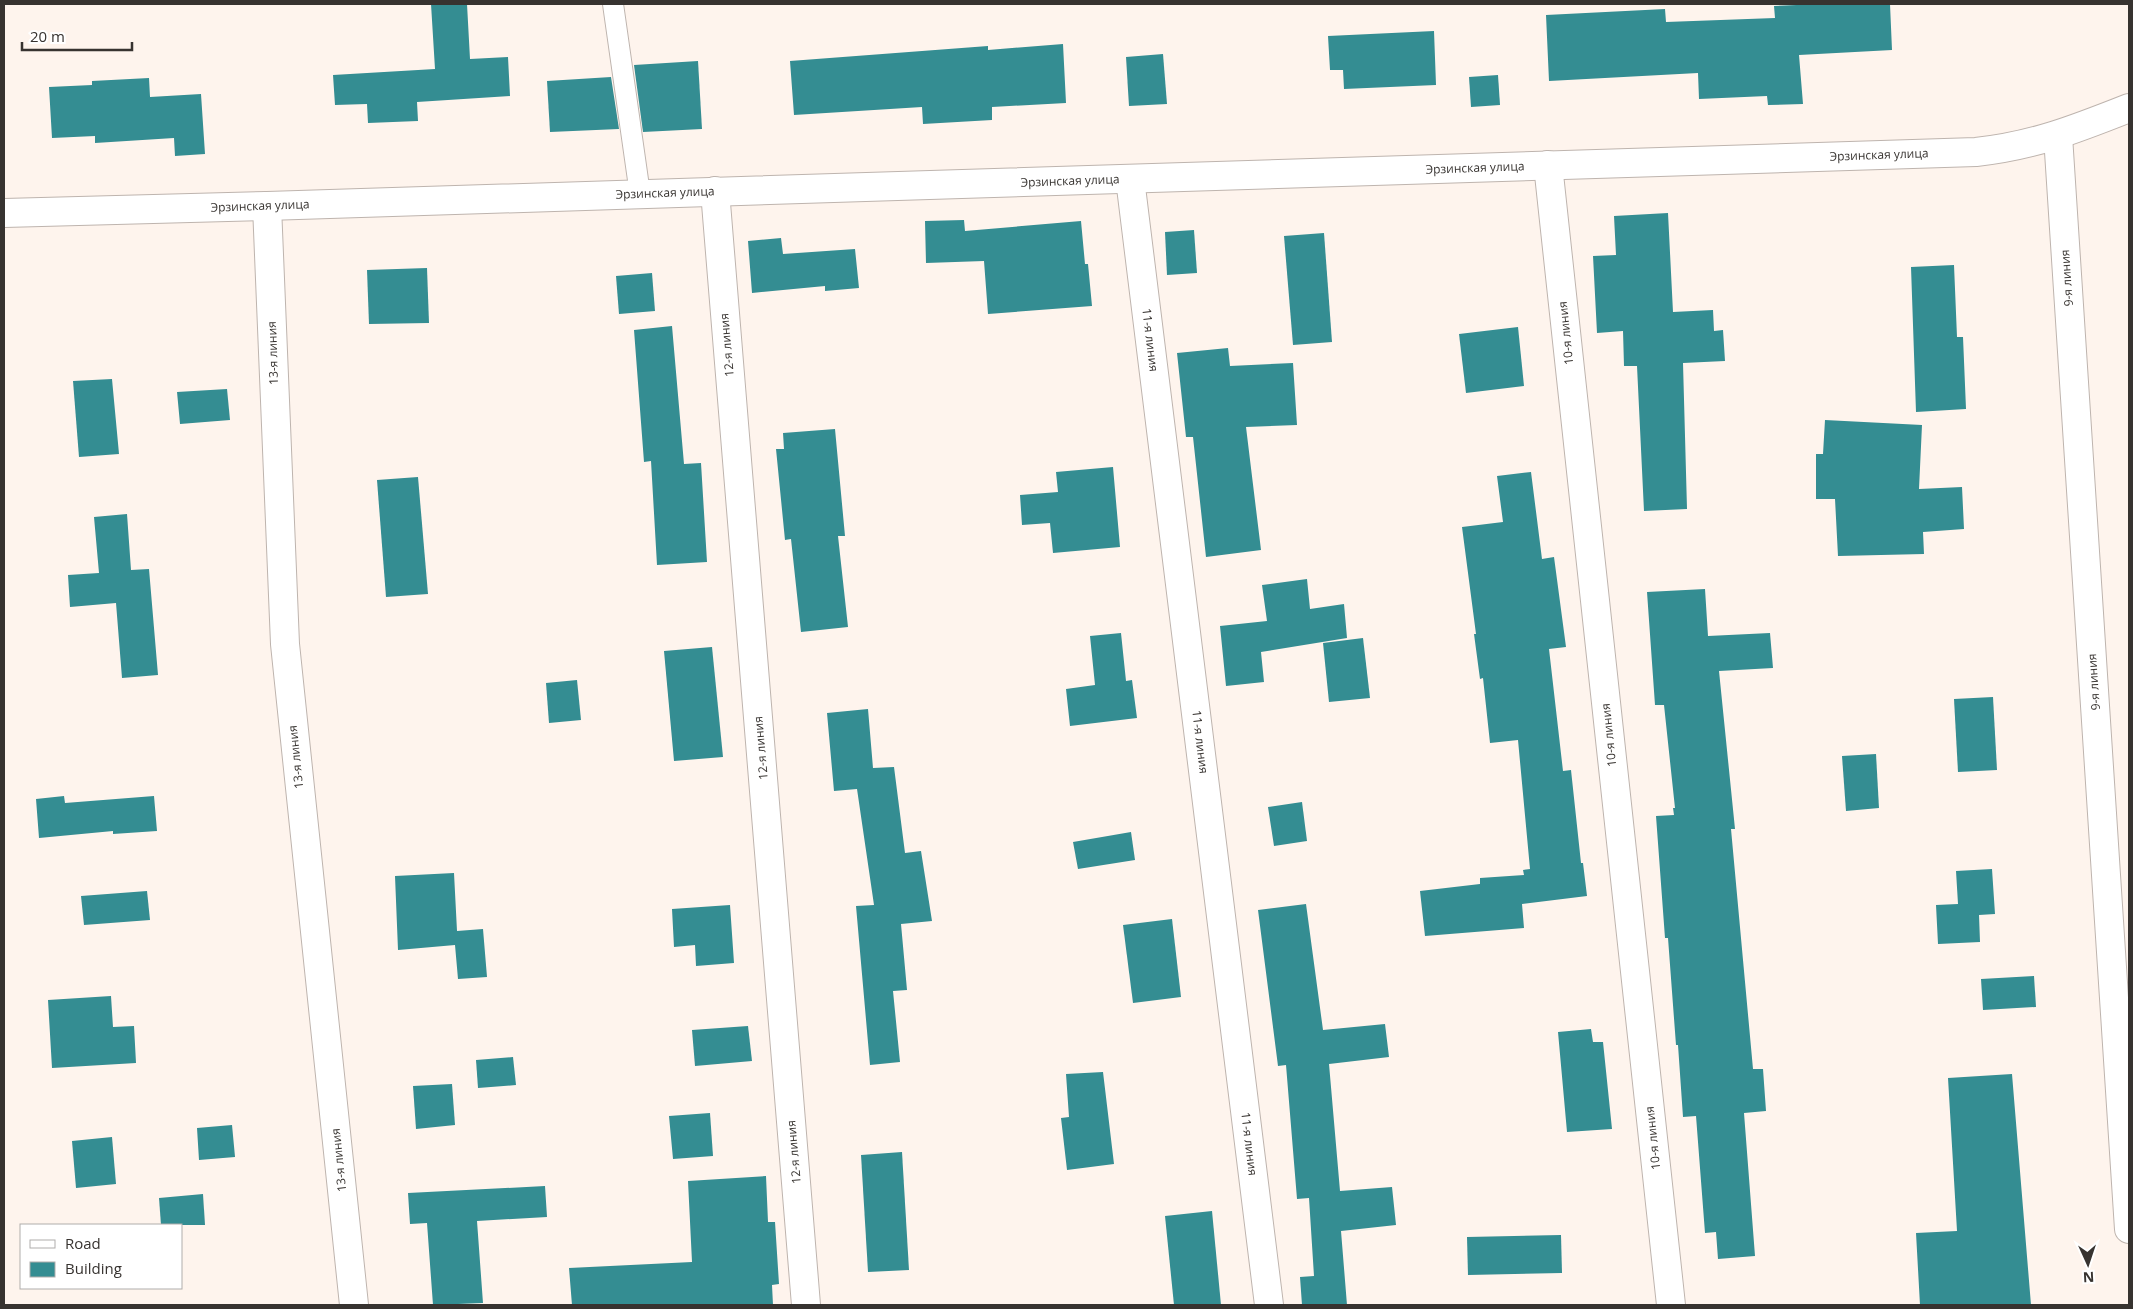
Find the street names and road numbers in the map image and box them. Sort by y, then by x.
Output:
street label: Эрзинская улица [1829,144,1929,165]
street label: Эрзинская улица [1425,157,1525,178]
street label: Эрзинская улица [1020,170,1120,191]
street label: Эрзинская улица [615,182,715,203]
street label: Эрзинская улица [210,195,310,216]
street label: 9-я линия [2056,249,2077,307]
street label: 10-я линия [1554,300,1577,366]
street label: 11-я линия [1138,307,1163,373]
street label: 12-я линия [715,313,738,378]
street label: 13-я линия [263,321,282,385]
street label: 9-я линия [2083,653,2104,711]
street label: 10-я линия [1597,702,1620,768]
street label: 11-я линия [1188,709,1213,775]
street label: 12-я линия [749,716,772,781]
street label: 13-я линия [284,724,307,790]
street label: 10-я линия [1641,1105,1664,1171]
street label: 11-я линия [1237,1111,1262,1177]
street label: 12-я линия [782,1120,805,1185]
street label: 13-я линия [327,1127,350,1193]

